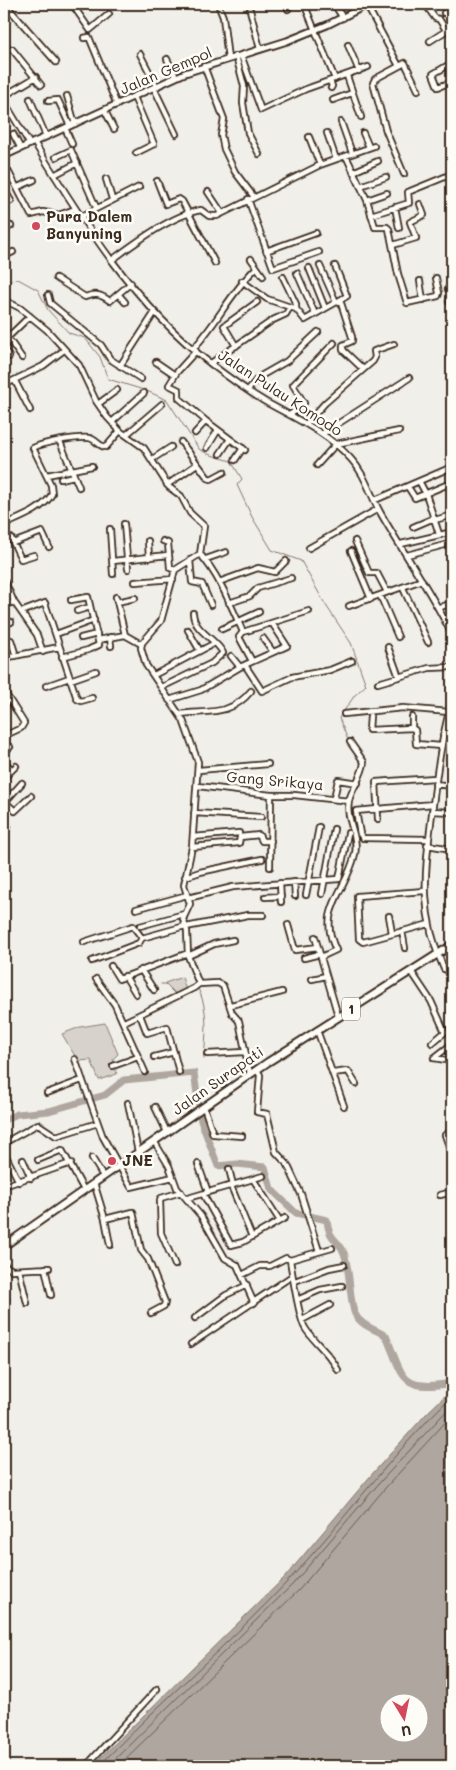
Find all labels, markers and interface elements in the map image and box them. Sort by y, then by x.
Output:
street label: Jalan Gempol [117,42,215,98]
place label: Pura Dalem Banyuning [46,206,132,243]
marker: Pura Dalem Banyuning [30,220,42,232]
street label: Jalan Pulau Komodo [214,344,347,440]
street label: Gang Srikaya [226,766,324,794]
road number: 1 [342,998,360,1021]
street label: Jalan Surapati [168,1041,267,1119]
place label: JNE [122,1150,153,1170]
marker: JNE [106,1155,118,1167]
north arrow [378,1692,428,1742]
text: U [400,1721,413,1742]

